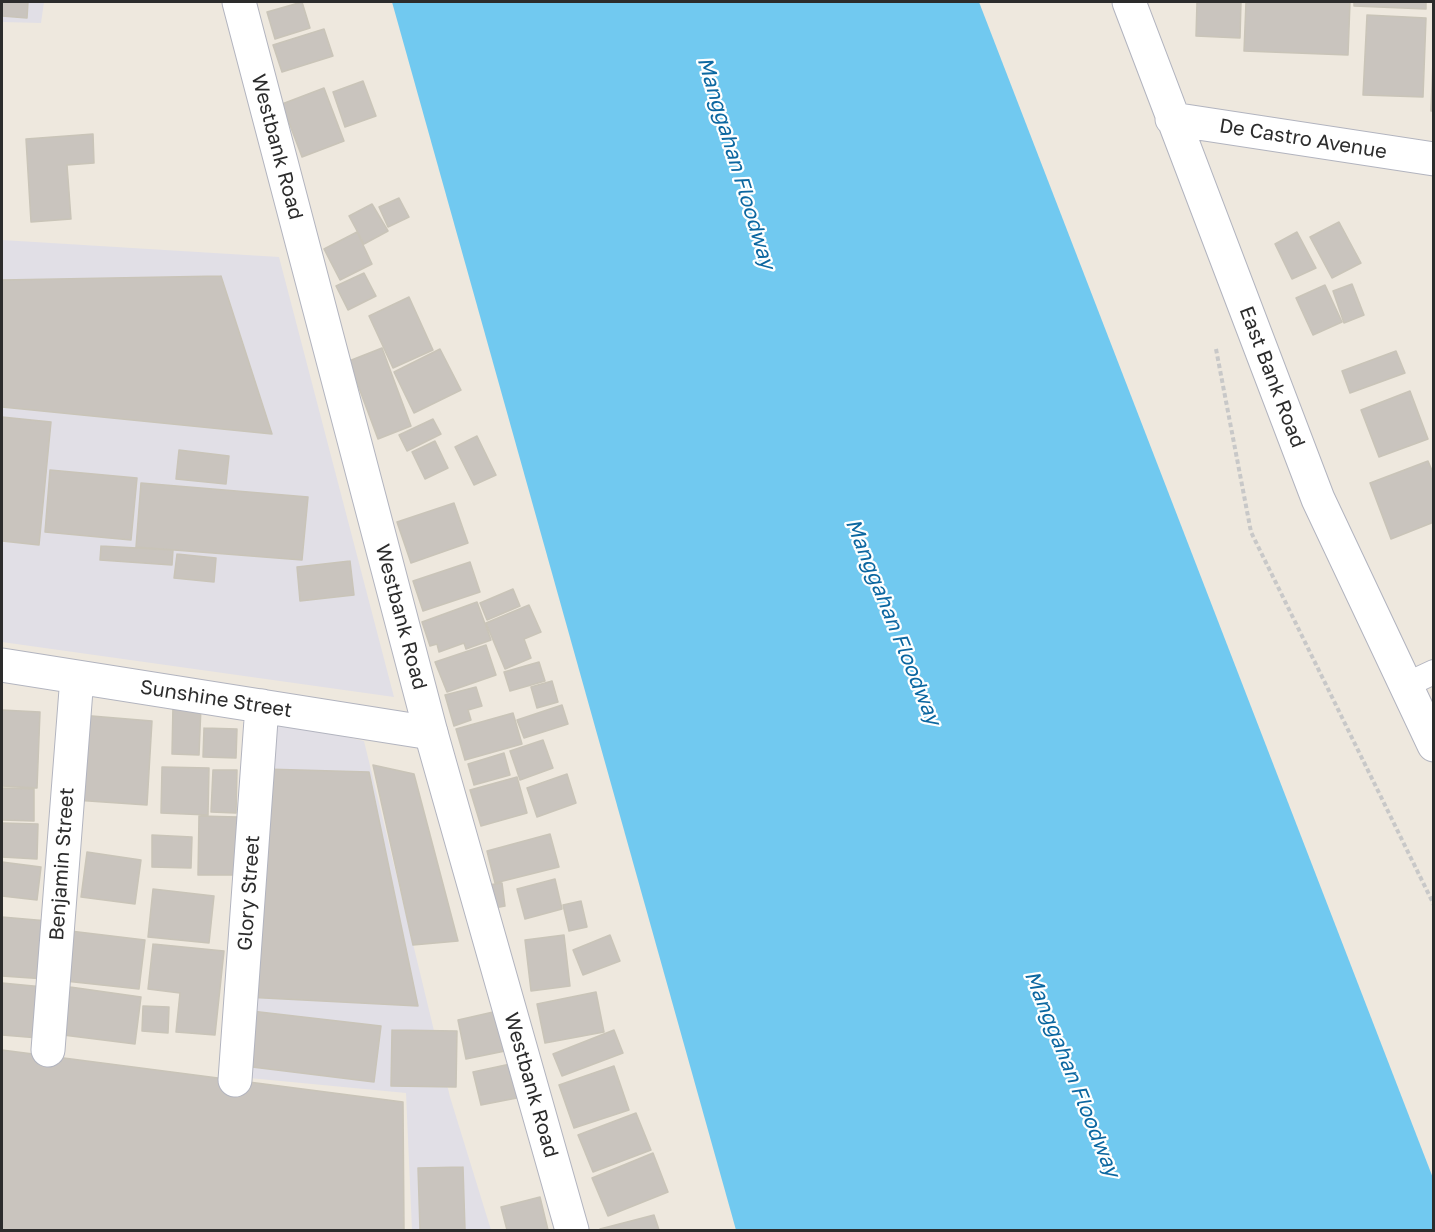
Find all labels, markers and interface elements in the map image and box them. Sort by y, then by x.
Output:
water label: Manggahan Floodway [692,54,780,272]
street label: Westbank Road [246,72,308,222]
street label: De Castro Avenue [1218,114,1388,164]
street label: East Bank Road [1234,303,1310,451]
water label: Manggahan Floodway [840,515,946,729]
street label: Westbank Road [370,542,432,692]
street label: Sunshine Street [138,675,294,723]
street label: Benjamin Street [45,787,79,941]
street label: Glory Street [233,834,265,952]
water label: Manggahan Floodway [1019,967,1125,1181]
street label: Westbank Road [499,1010,563,1160]

